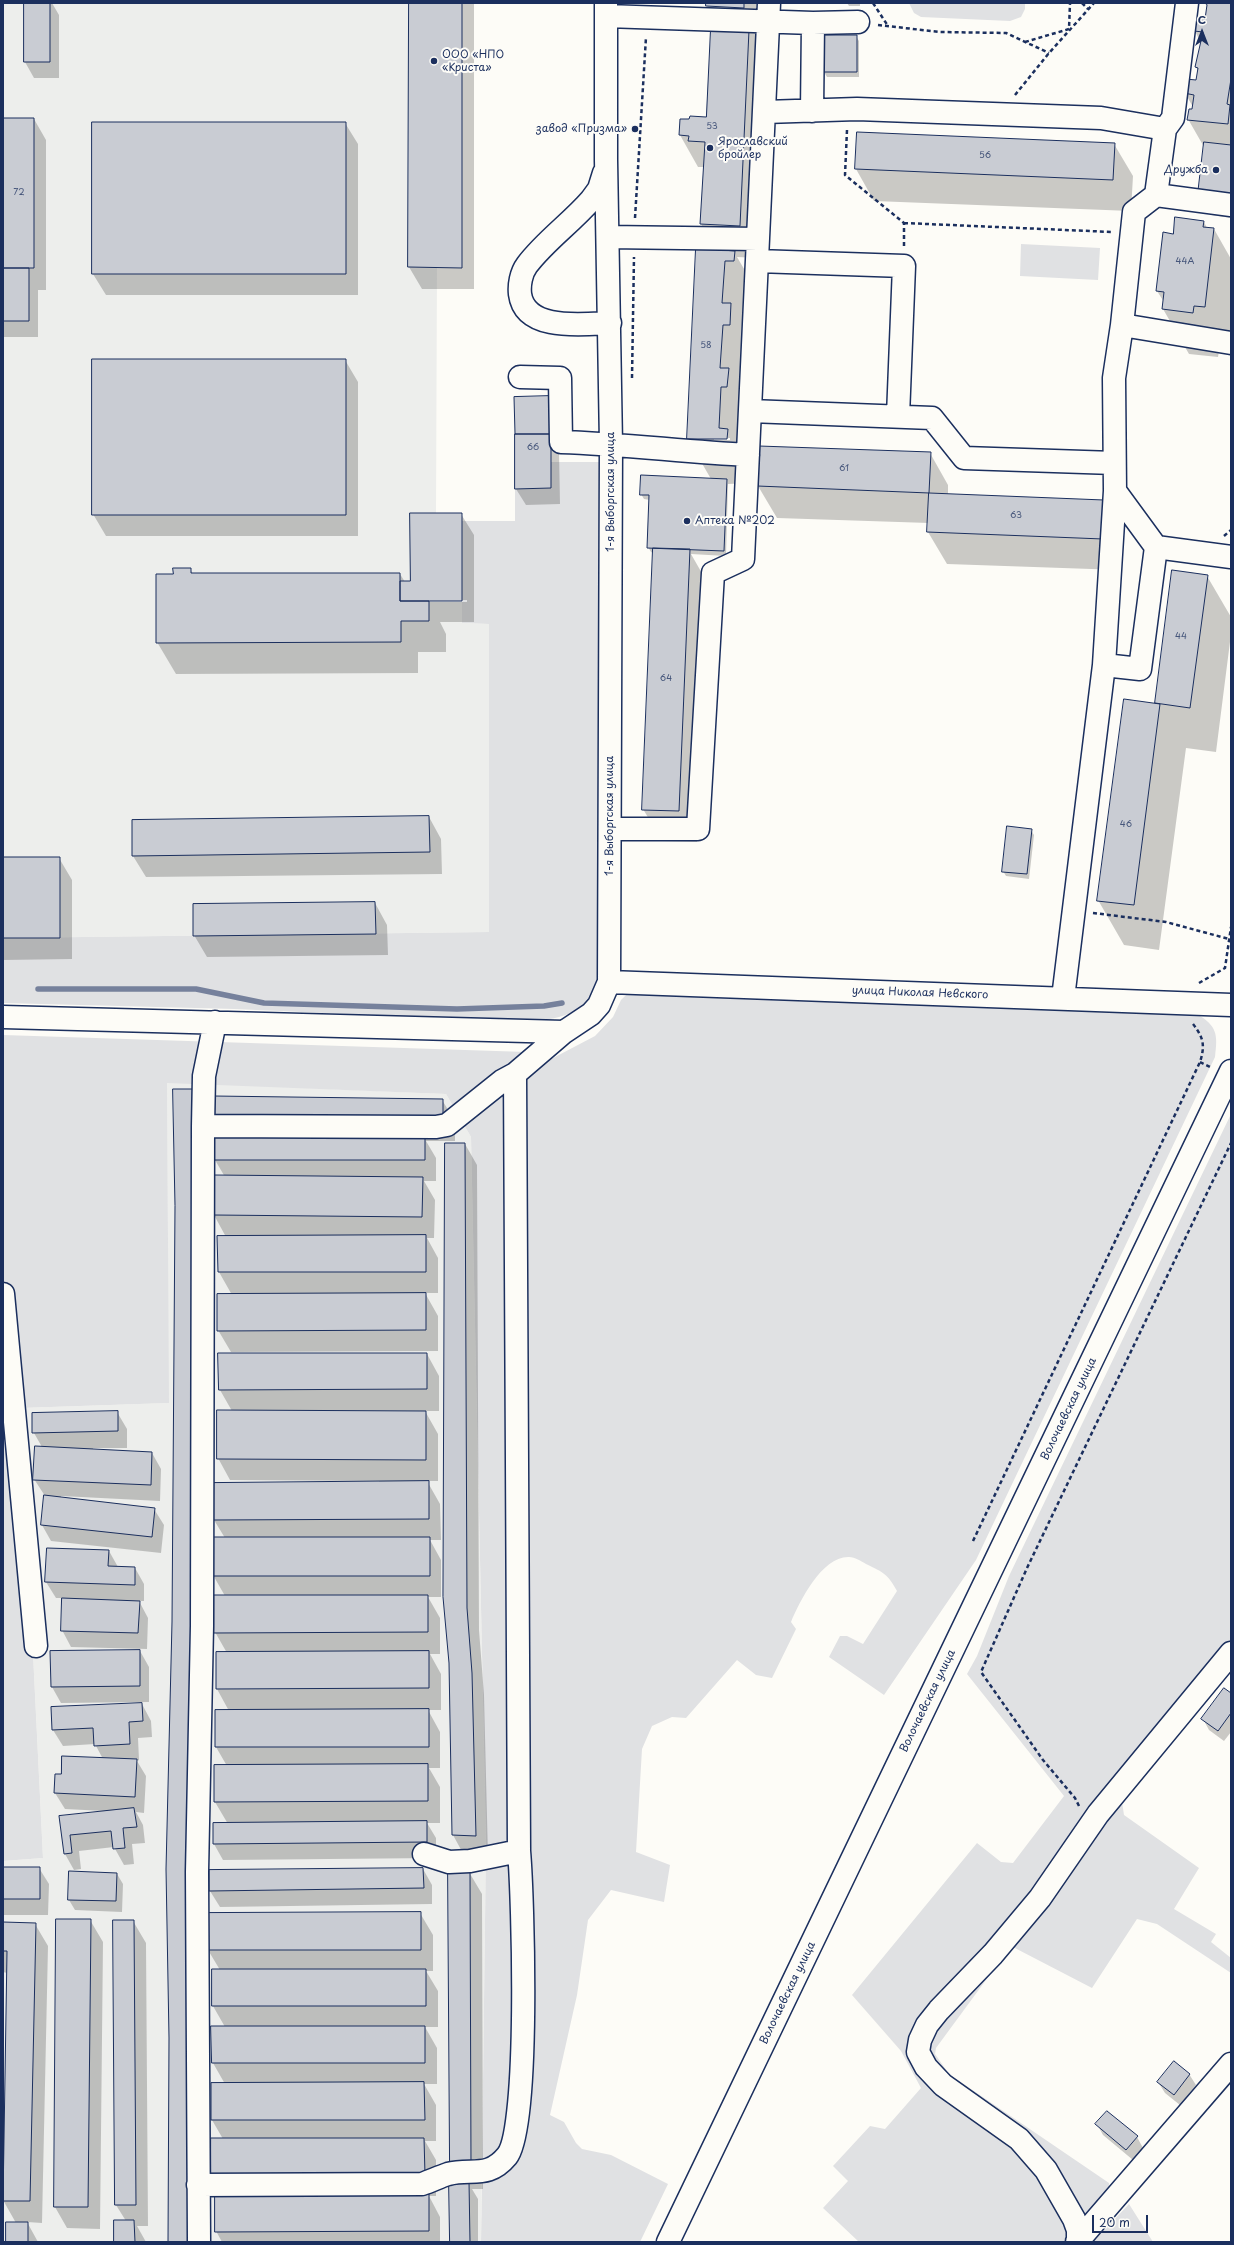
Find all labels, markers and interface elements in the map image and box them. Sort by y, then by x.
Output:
text: С [1198,11,1206,28]
north arrow [1182,12,1222,52]
place label: ООО «НПО «Криста» [442,48,504,74]
marker: ООО «НПО «Криста» [429,56,439,66]
place label: завод «Призма» [536,122,627,136]
house number: 53 [706,122,718,132]
marker: завод «Призма» [630,124,640,134]
place label: Ярославский бройлер [718,135,788,161]
marker: Ярославский бройлер [705,143,715,153]
house number: 56 [979,151,991,161]
place label: Дружба [1164,163,1208,177]
marker: Дружба [1211,165,1221,175]
house number: 72 [13,188,25,198]
house number: 44А [1176,257,1194,267]
house number: 58 [700,341,712,351]
street label: 1-я Выборгская улица [604,432,618,552]
house number: 66 [527,443,539,453]
house number: 61 [839,464,849,474]
house number: 63 [1010,511,1022,521]
place label: Аптека №202 [695,514,775,528]
marker: Аптека №202 [682,516,692,526]
house number: 44 [1175,632,1187,642]
house number: 64 [660,674,672,684]
street label: 1-я Выборгская улица [603,756,617,876]
house number: 46 [1120,820,1132,830]
street label: улица Николая Невского [852,984,988,1002]
street label: Волочаевская улица [1038,1355,1100,1463]
street label: Волочаевская улица [897,1647,959,1755]
street label: Волочаевская улица [757,1939,819,2047]
scale bar [1094,2207,1150,2233]
text: 20 m [1099,2213,1130,2231]

